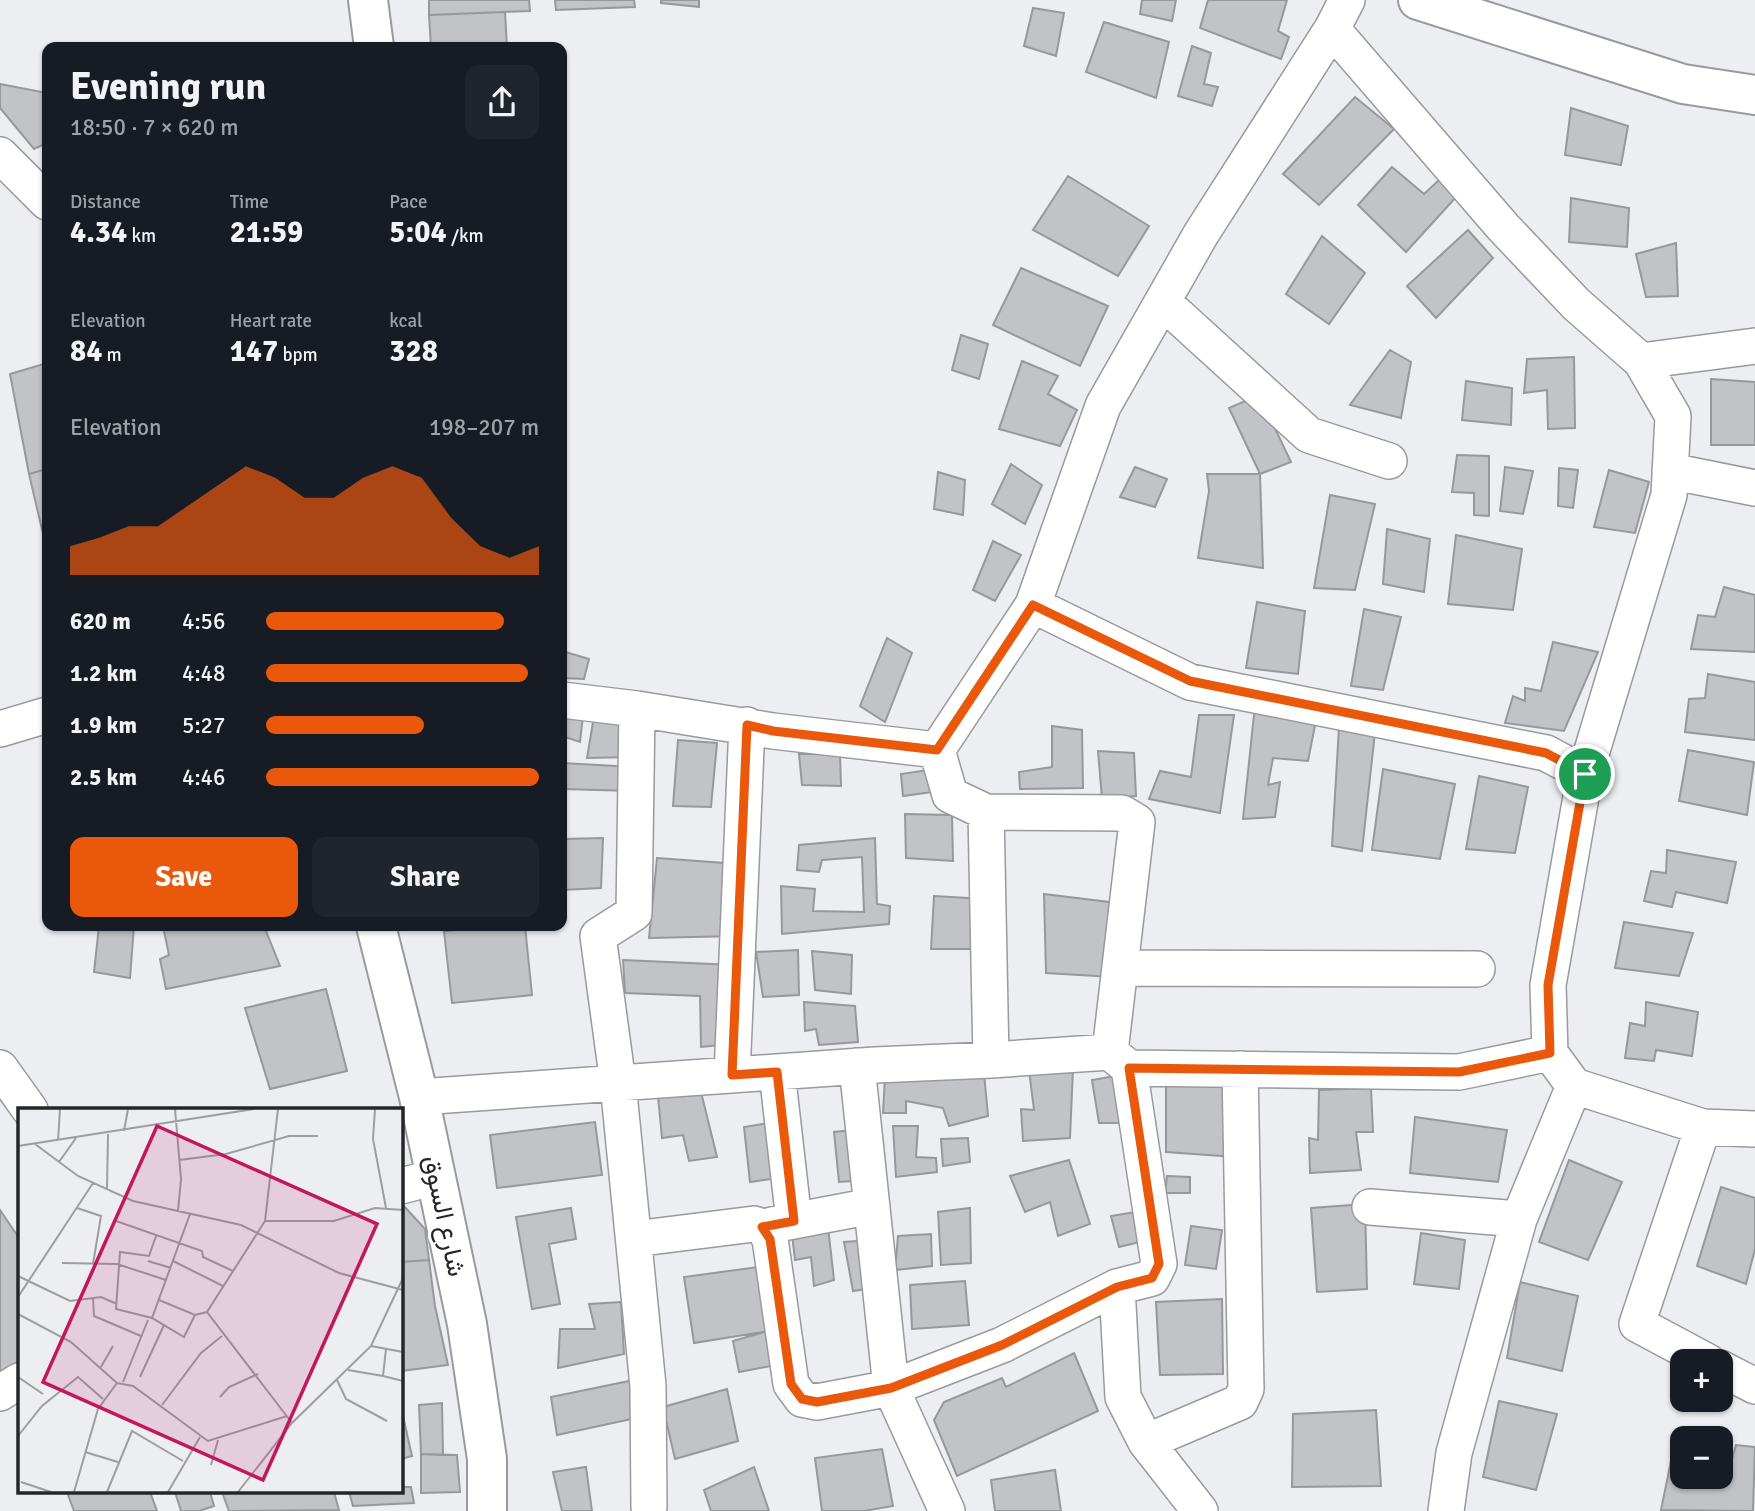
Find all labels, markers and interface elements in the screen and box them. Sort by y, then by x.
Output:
text: Evening run [70,63,266,110]
button: share [465,65,539,139]
text: 18:50 · 7 × 620 m [70,113,239,142]
text: Distance [70,190,141,214]
text: Time [230,190,269,214]
text: Pace [389,190,428,214]
text: 4.34 [70,214,127,251]
text: 21:59 [230,214,303,251]
text: 5:04 [389,214,447,251]
text: km [127,224,156,248]
text: /km [447,224,484,248]
text: Elevation [70,309,146,333]
text: Heart rate [230,309,312,333]
text: kcal [389,309,423,333]
text: 84 [70,333,102,370]
text: 147 [230,333,278,370]
text: 328 [389,333,438,370]
text: m [102,343,122,367]
text: bpm [278,343,318,367]
text: Elevation [70,413,162,442]
text: 198–207 m [429,413,539,442]
text: 620 m [70,607,131,636]
text: 4:56 [182,607,225,636]
text: 1.2 km [70,659,137,688]
text: 4:48 [182,659,225,688]
text: 1.9 km [70,711,137,740]
text: 5:27 [182,711,225,740]
pin [1555,744,1615,804]
icon: arrive [1566,755,1604,793]
text: 2.5 km [70,763,137,792]
text: 4:46 [182,763,225,792]
button: Save [70,837,298,917]
button: Share [312,837,539,917]
inset map [18,1108,402,1494]
street label: شارع السوق [415,1152,472,1280]
map controls [1670,1349,1733,1489]
button: + [1670,1349,1733,1412]
button: − [1670,1426,1733,1489]

